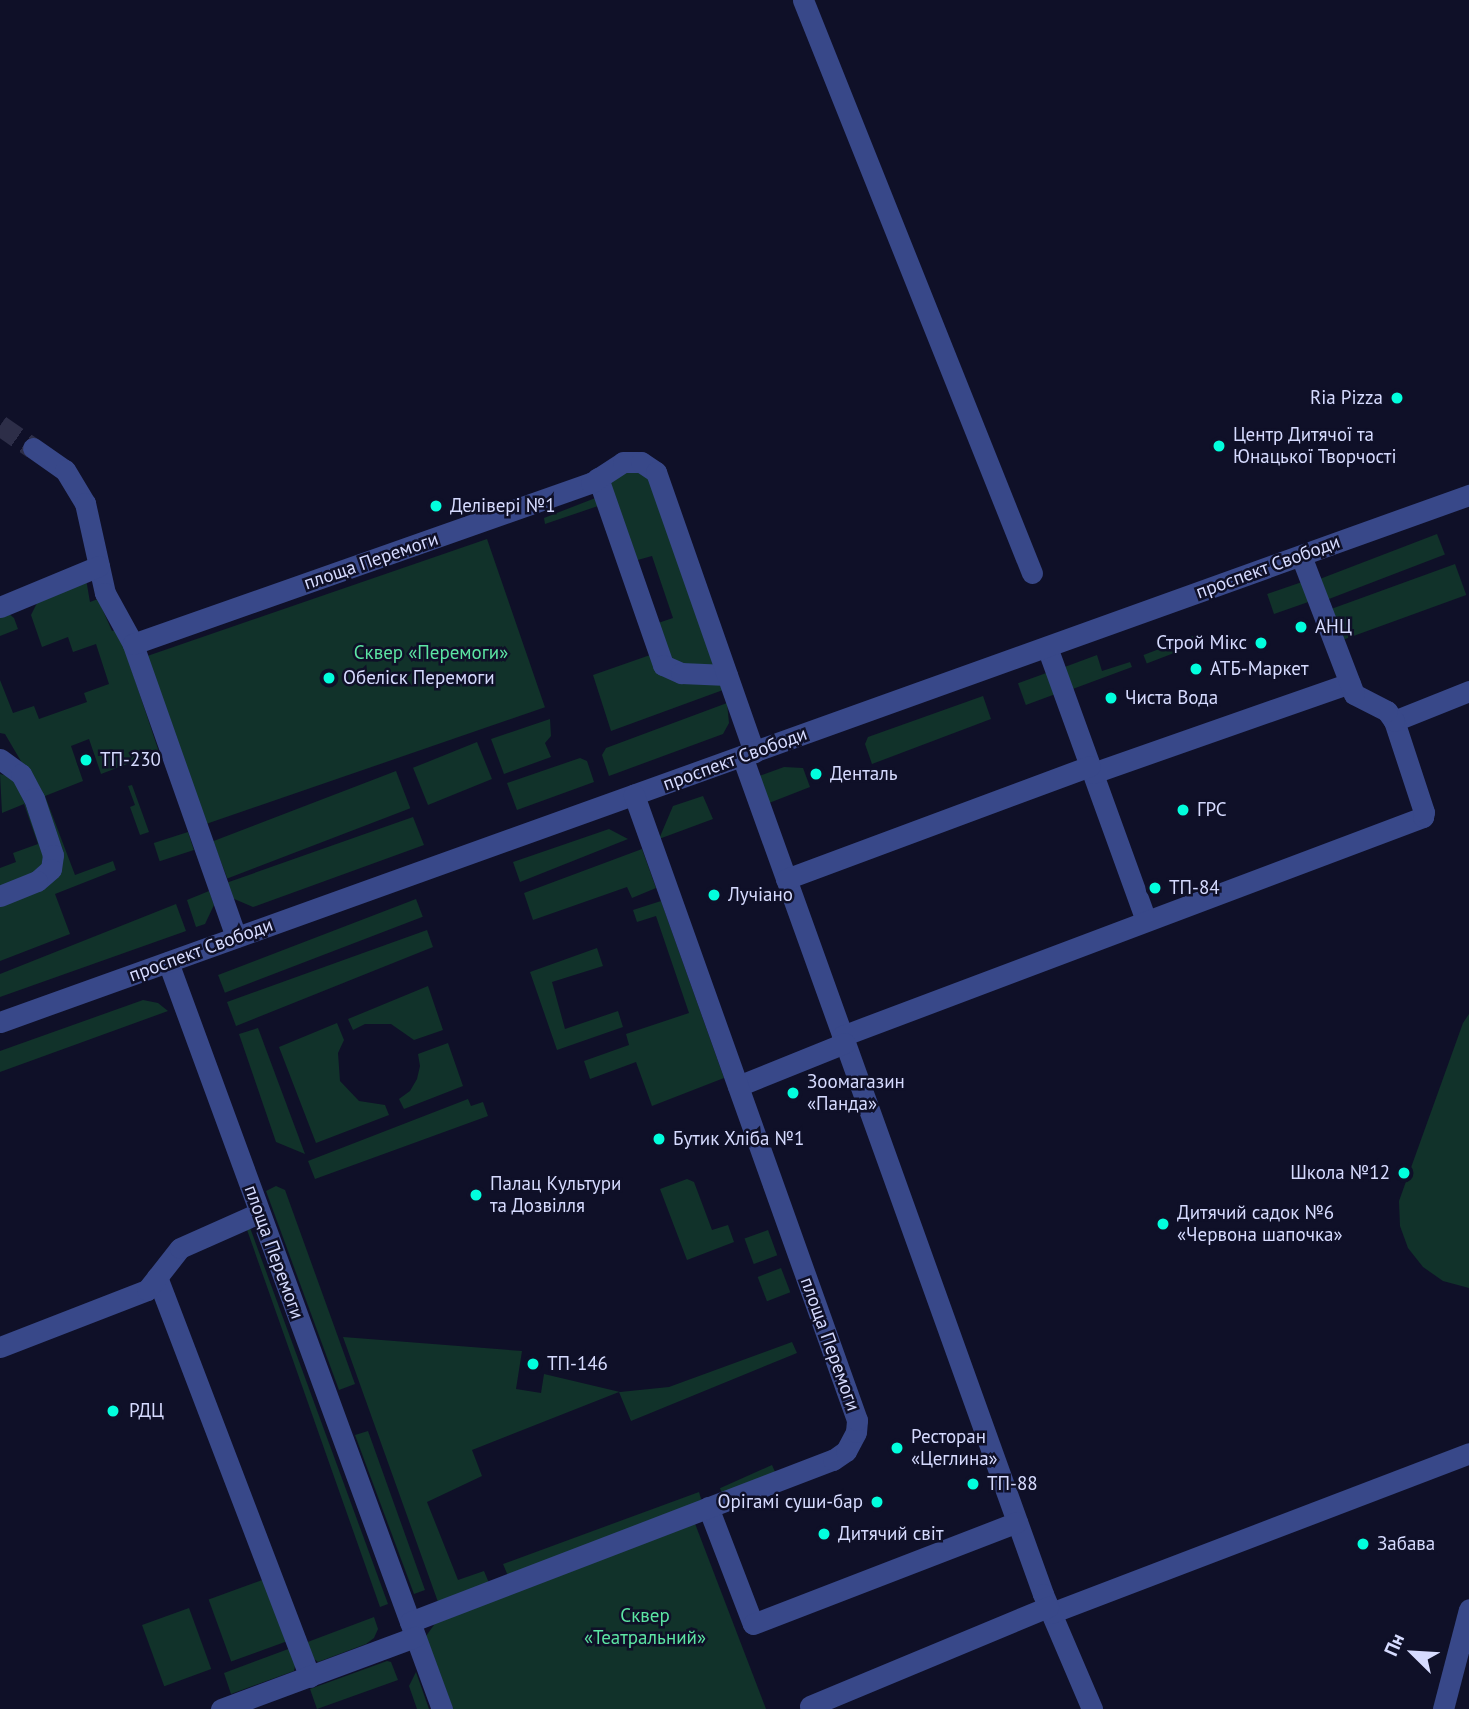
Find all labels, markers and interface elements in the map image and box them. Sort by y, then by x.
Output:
place label: Ria Pizza [1310,387,1383,409]
marker: Ria Pizza [1389,390,1405,406]
place label: Центр Дитячої та Юнацької Творчості [1233,424,1397,468]
marker: Центр Дитячої та Юнацької Творчості [1211,438,1227,454]
place label: Делівері №1 [450,495,556,517]
marker: Делівері №1 [428,498,444,514]
street label: площа Перемоги [301,527,441,595]
street label: проспект Свободи [1193,530,1343,604]
place label: АНЦ [1315,616,1352,638]
marker: АНЦ [1293,619,1309,635]
place label: Строй Мікс [1156,632,1247,654]
marker: Строй Мікс [1253,635,1269,651]
park label: Сквер «Перемоги» [354,642,508,664]
place label: АТБ-Маркет [1210,658,1308,680]
marker: АТБ-Маркет [1188,661,1204,677]
place label: Обеліск Перемоги [343,667,495,689]
marker: Обеліск Перемоги [321,670,337,686]
place label: Чиста Вода [1125,687,1218,709]
marker: Чиста Вода [1103,690,1119,706]
street label: проспект Свободи [660,722,810,796]
place label: ТП-230 [100,749,161,771]
marker: ТП-230 [78,752,94,768]
place label: Денталь [830,763,898,785]
marker: Денталь [808,766,824,782]
place label: ГРС [1197,799,1227,821]
marker: ГРС [1175,802,1191,818]
place label: ТП-84 [1169,877,1220,899]
marker: ТП-84 [1147,880,1163,896]
place label: Лучіано [728,884,793,906]
marker: Лучіано [706,887,722,903]
street label: проспект Свободи [126,913,276,987]
place label: Зоомагазин «Панда» [807,1071,905,1115]
marker: Зоомагазин «Панда» [785,1085,801,1101]
place label: Бутик Хліба №1 [673,1128,805,1150]
marker: Бутик Хліба №1 [651,1131,667,1147]
place label: Школа №12 [1290,1162,1390,1184]
marker: Школа №12 [1396,1165,1412,1181]
place label: Палац Культури та Дозвілля [490,1173,621,1217]
street label: площа Перемоги [239,1182,309,1322]
marker: Палац Культури та Дозвілля [468,1187,484,1203]
place label: Дитячий садок №6 «Червона шапочка» [1177,1202,1343,1246]
marker: Дитячий садок №6 «Червона шапочка» [1155,1216,1171,1232]
street label: площа Перемоги [795,1274,865,1414]
place label: ТП-146 [547,1353,608,1375]
marker: ТП-146 [525,1356,541,1372]
place label: РДЦ [129,1400,164,1422]
marker: РДЦ [103,1401,123,1421]
place label: Ресторан «Цеглина» [911,1426,998,1470]
marker: Ресторан «Цеглина» [889,1440,905,1456]
place label: ТП-88 [987,1473,1038,1495]
marker: ТП-88 [965,1476,981,1492]
place label: Орігамі суши-бар [718,1491,863,1513]
marker: Орігамі суши-бар [869,1494,885,1510]
place label: Дитячий світ [838,1523,944,1545]
marker: Дитячий світ [816,1526,832,1542]
place label: Забава [1377,1533,1435,1555]
marker: Забава [1355,1536,1371,1552]
park label: Сквер «Театральний» [584,1605,706,1649]
north arrow [1378,1618,1448,1688]
text: Пн [1378,1629,1409,1660]

